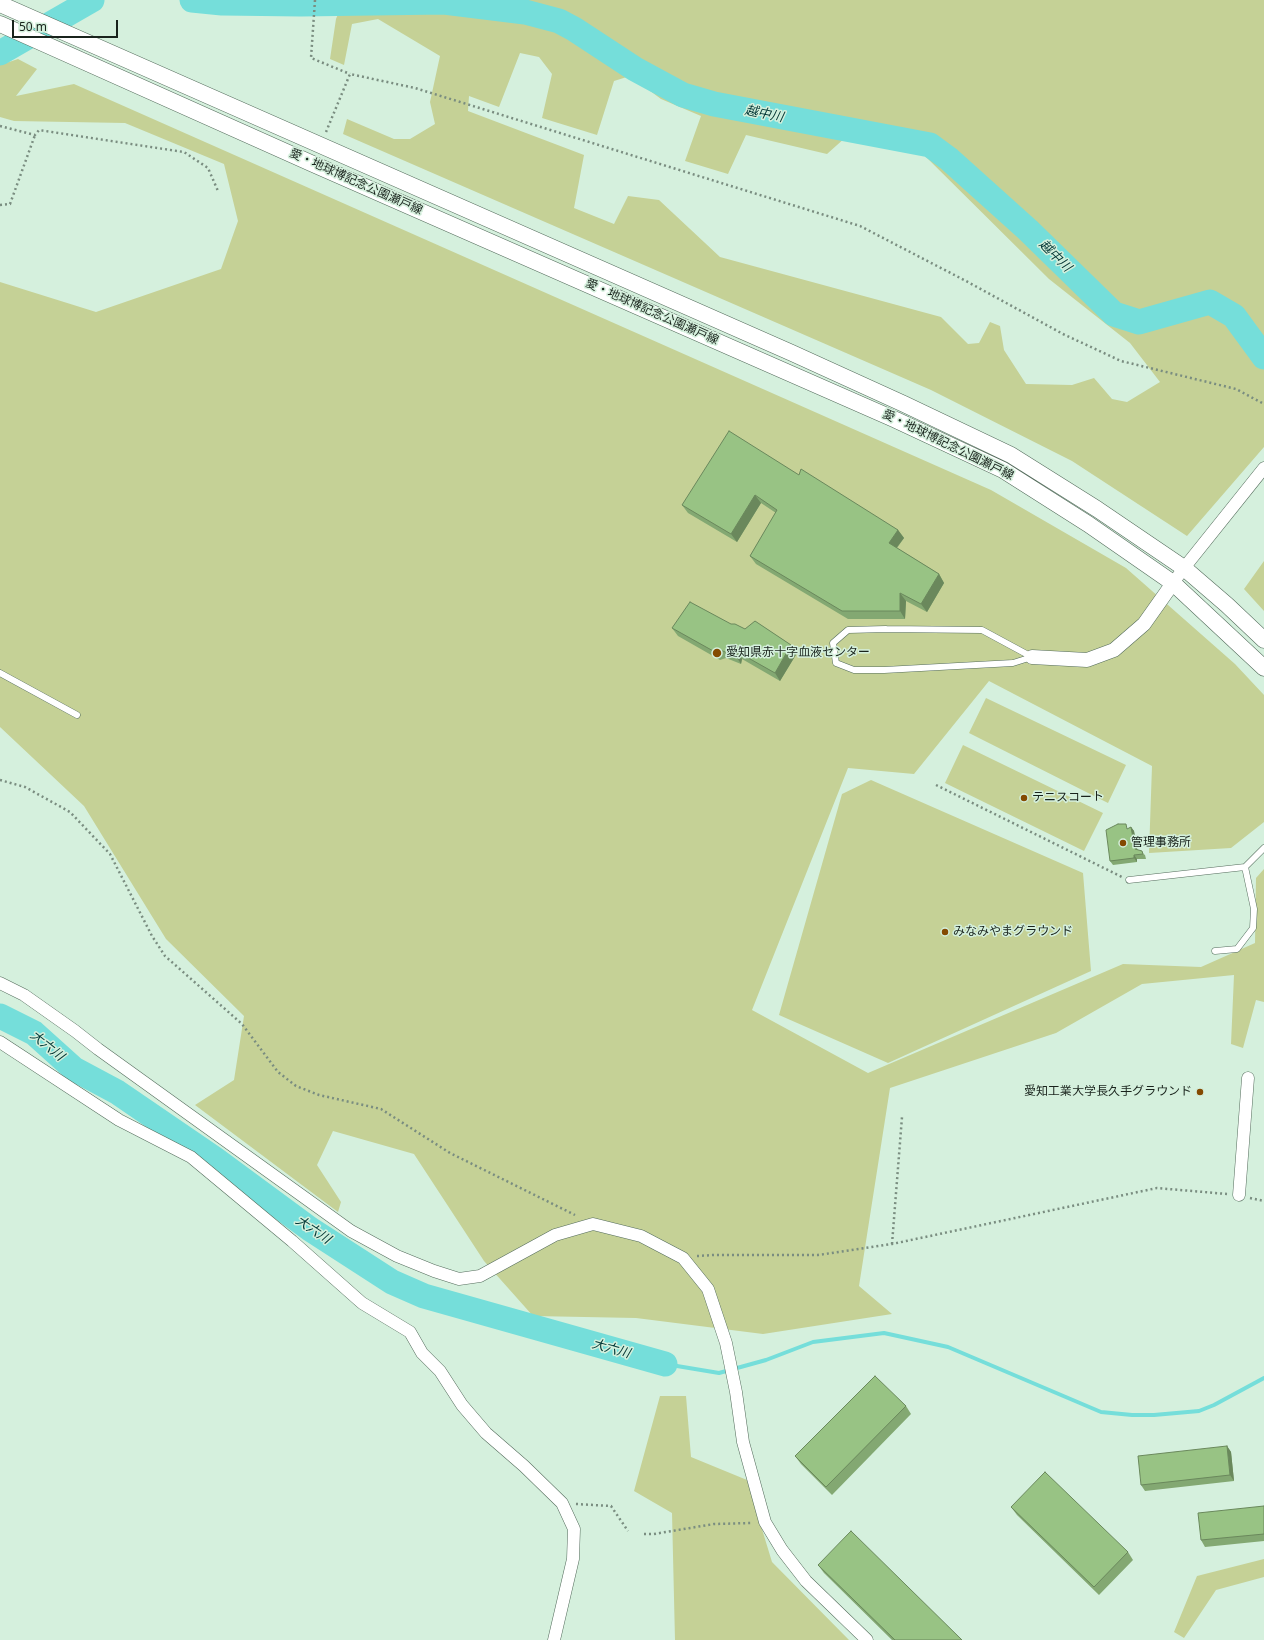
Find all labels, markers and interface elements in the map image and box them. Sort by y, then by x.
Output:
scale bar [14,12,120,38]
text: 50 m [19,18,47,35]
water label: 越中川 [743,103,785,125]
street label: 愛・地球博記念公園瀬戸線 [287,146,425,218]
water label: 越中川 [1036,237,1074,275]
street label: 愛・地球博記念公園瀬戸線 [583,276,721,348]
street label: 愛・地球博記念公園瀬戸線 [880,407,1016,483]
place label: 愛知県赤十字血液センター [726,646,870,660]
marker: 愛知県赤十字血液センター [711,647,723,659]
place label: テニスコート [1032,791,1104,805]
marker: テニスコート [1019,793,1029,803]
place label: 管理事務所 [1131,836,1191,850]
marker: 管理事務所 [1118,838,1128,848]
place label: みなみやまグラウンド [953,925,1073,939]
marker: みなみやまグラウンド [940,927,950,937]
water label: 大六川 [27,1028,67,1064]
place label: 愛知工業大学長久手グラウンド [1024,1085,1192,1099]
marker: 愛知工業大学長久手グラウンド [1195,1087,1205,1097]
water label: 大六川 [292,1213,334,1247]
water label: 大六川 [590,1336,632,1362]

